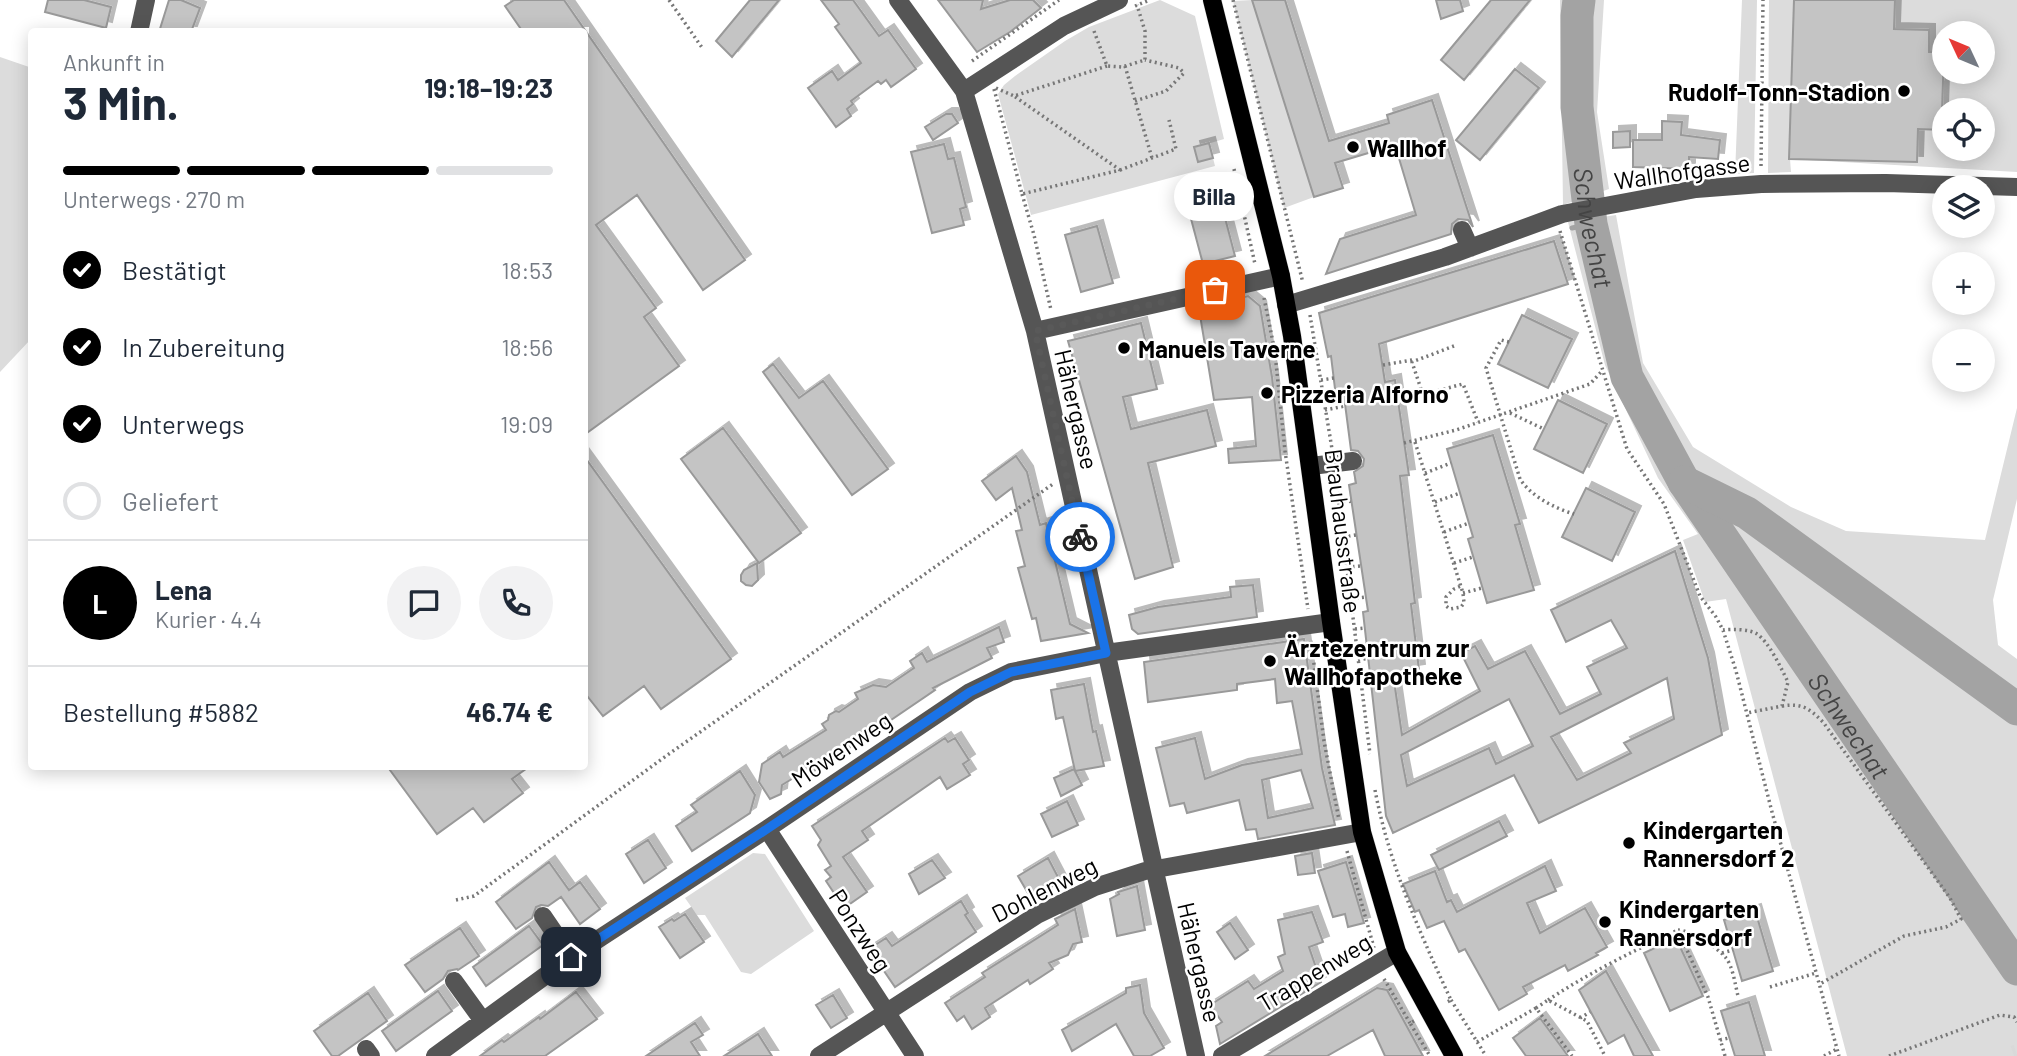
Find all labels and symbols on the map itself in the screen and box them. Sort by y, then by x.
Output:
north arrow [1932,21,1995,84]
place label: Rudolf-Tonn-Stadion [1668,77,1890,106]
marker: Rudolf-Tonn-Stadion [1896,83,1912,99]
place label: Wallhof [1367,133,1446,162]
marker: Wallhof [1345,139,1361,155]
street label: Wallhofgasse [1612,147,1752,195]
water label: Schwechat [1569,166,1621,291]
callout: Billa [1175,171,1255,220]
pin [1185,260,1245,320]
place label: Manuels Taverne [1138,334,1316,363]
marker: Manuels Taverne [1116,340,1132,356]
street label: Hähergasse [1049,346,1105,472]
place label: Pizzeria Alforno [1281,379,1449,408]
marker: Pizzeria Alforno [1259,385,1275,401]
street label: Brauhausstraße [1320,447,1368,615]
courier [1045,502,1115,572]
place label: Ärztezentrum zur Wallhofapotheke [1284,633,1469,690]
marker: Ärztezentrum zur Wallhofapotheke [1262,653,1278,669]
water label: Schwechat [1803,666,1897,784]
street label: Möwenweg [785,705,897,793]
place label: Kindergarten Rannersdorf 2 [1643,815,1795,872]
marker: Kindergarten Rannersdorf 2 [1621,835,1637,851]
street label: Dohlenweg [986,850,1102,928]
street label: Ponzweg [824,883,898,977]
place label: Kindergarten Rannersdorf [1619,894,1759,951]
street label: Hähergasse [1172,899,1228,1025]
marker: Kindergarten Rannersdorf [1597,914,1613,930]
pin [541,927,601,987]
street label: Trappenweg [1252,927,1376,1017]

